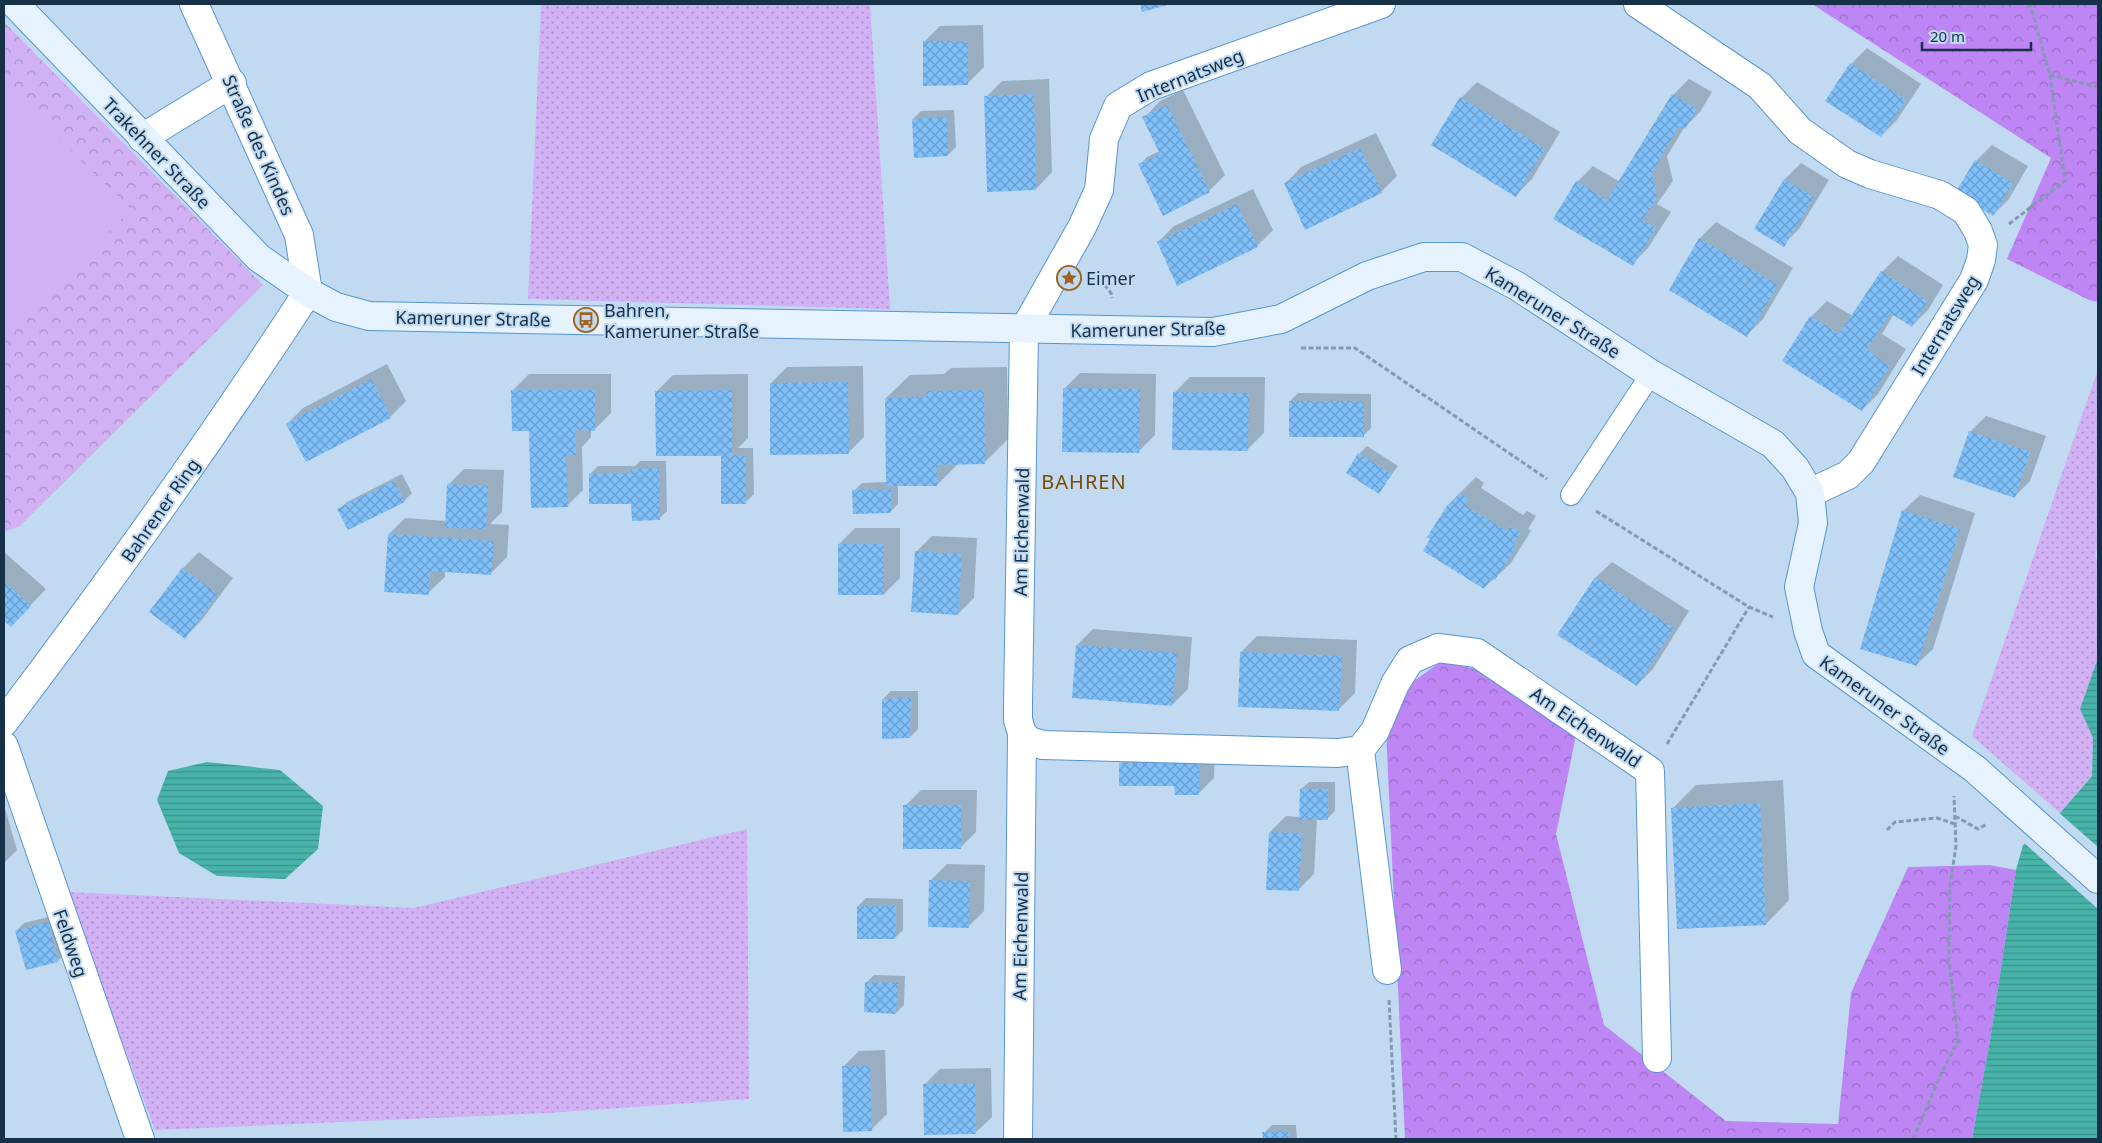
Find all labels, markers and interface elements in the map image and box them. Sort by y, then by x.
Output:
scale bar [1922,20,2031,52]
text: 20 m [1930,26,1965,46]
street label: Internatsweg [1133,43,1247,107]
street label: Straße des Kindes [217,71,301,219]
street label: Trakehner Straße [98,92,216,214]
street label: Kameruner Straße [1481,261,1625,363]
place icon: Eimer [1056,265,1082,291]
place label: Eimer [1086,266,1136,290]
street label: Internatsweg [1906,270,1984,380]
place label: Bahren, Kameruner Straße [604,298,759,343]
street label: Kameruner Straße [395,305,551,331]
bus stop icon: Bahren, Kameruner Straße [573,307,599,333]
street label: Kameruner Straße [1070,316,1226,342]
street label: Bahrener Ring [115,453,205,567]
street label: Am Eichenwald [1008,467,1034,597]
district label: BAHREN [1041,468,1127,495]
street label: Kameruner Straße [1815,650,1955,760]
street label: Am Eichenwald [1526,681,1646,773]
street label: Am Eichenwald [1007,871,1033,1001]
street label: Feldweg [48,906,94,980]

